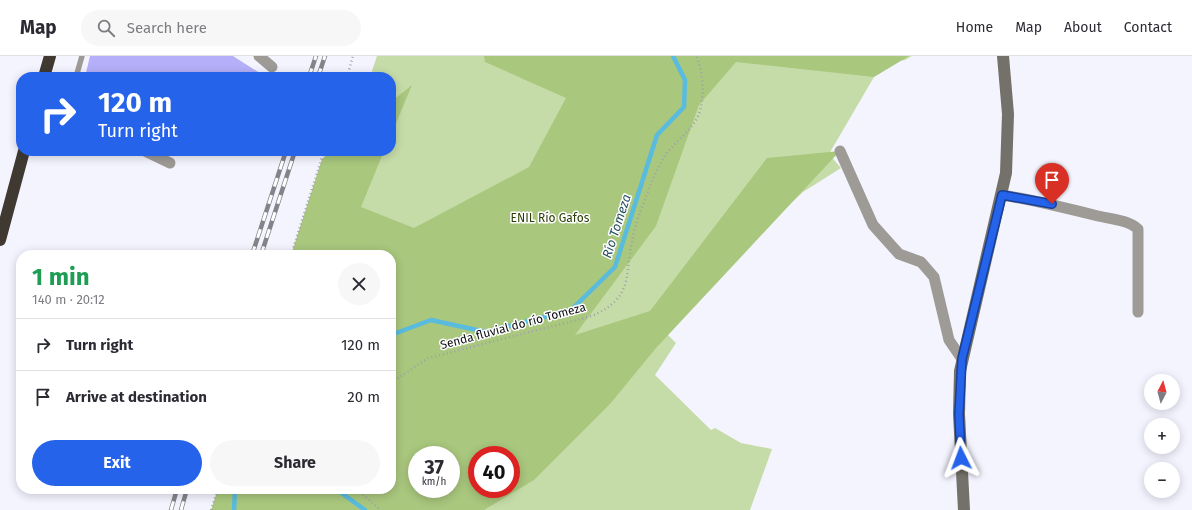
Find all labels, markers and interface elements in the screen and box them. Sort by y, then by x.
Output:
search box [81,10,361,46]
text: Map [20,16,57,39]
icon: search [95,17,117,39]
text: Search here [127,19,207,37]
text: Home [956,19,993,36]
text: Map [1015,19,1042,36]
text: About [1064,19,1102,36]
text: Contact [1124,19,1172,36]
text: 120 m [98,86,172,119]
icon: right [32,88,84,140]
text: Turn right [98,120,178,142]
pin [1035,163,1069,204]
icon: arrive [1041,169,1063,191]
water label: Río Tomeza [599,192,634,260]
park label: ENIL Río Gafos [511,211,590,225]
text: 1 min [32,263,90,291]
button: close [338,263,380,305]
text: 140 m · 20:12 [32,292,105,307]
street label: Senda fluvial do río Tomeza [439,300,587,352]
icon: right [32,334,54,356]
text: Turn right [66,336,133,354]
text: 120 m [341,336,380,354]
north arrow [1144,374,1180,410]
map controls [1144,374,1180,498]
icon: arrive [32,386,54,408]
text: Arrive at destination [66,388,207,406]
text: 20 m [347,388,380,406]
button: + [1144,418,1180,454]
position arrow [940,437,982,479]
button: Exit [32,440,202,486]
button: Share [210,440,380,486]
speed limit sign: 40 [468,446,520,498]
text: 37 [424,455,444,479]
button: − [1144,462,1180,498]
text: km/h [422,476,446,488]

